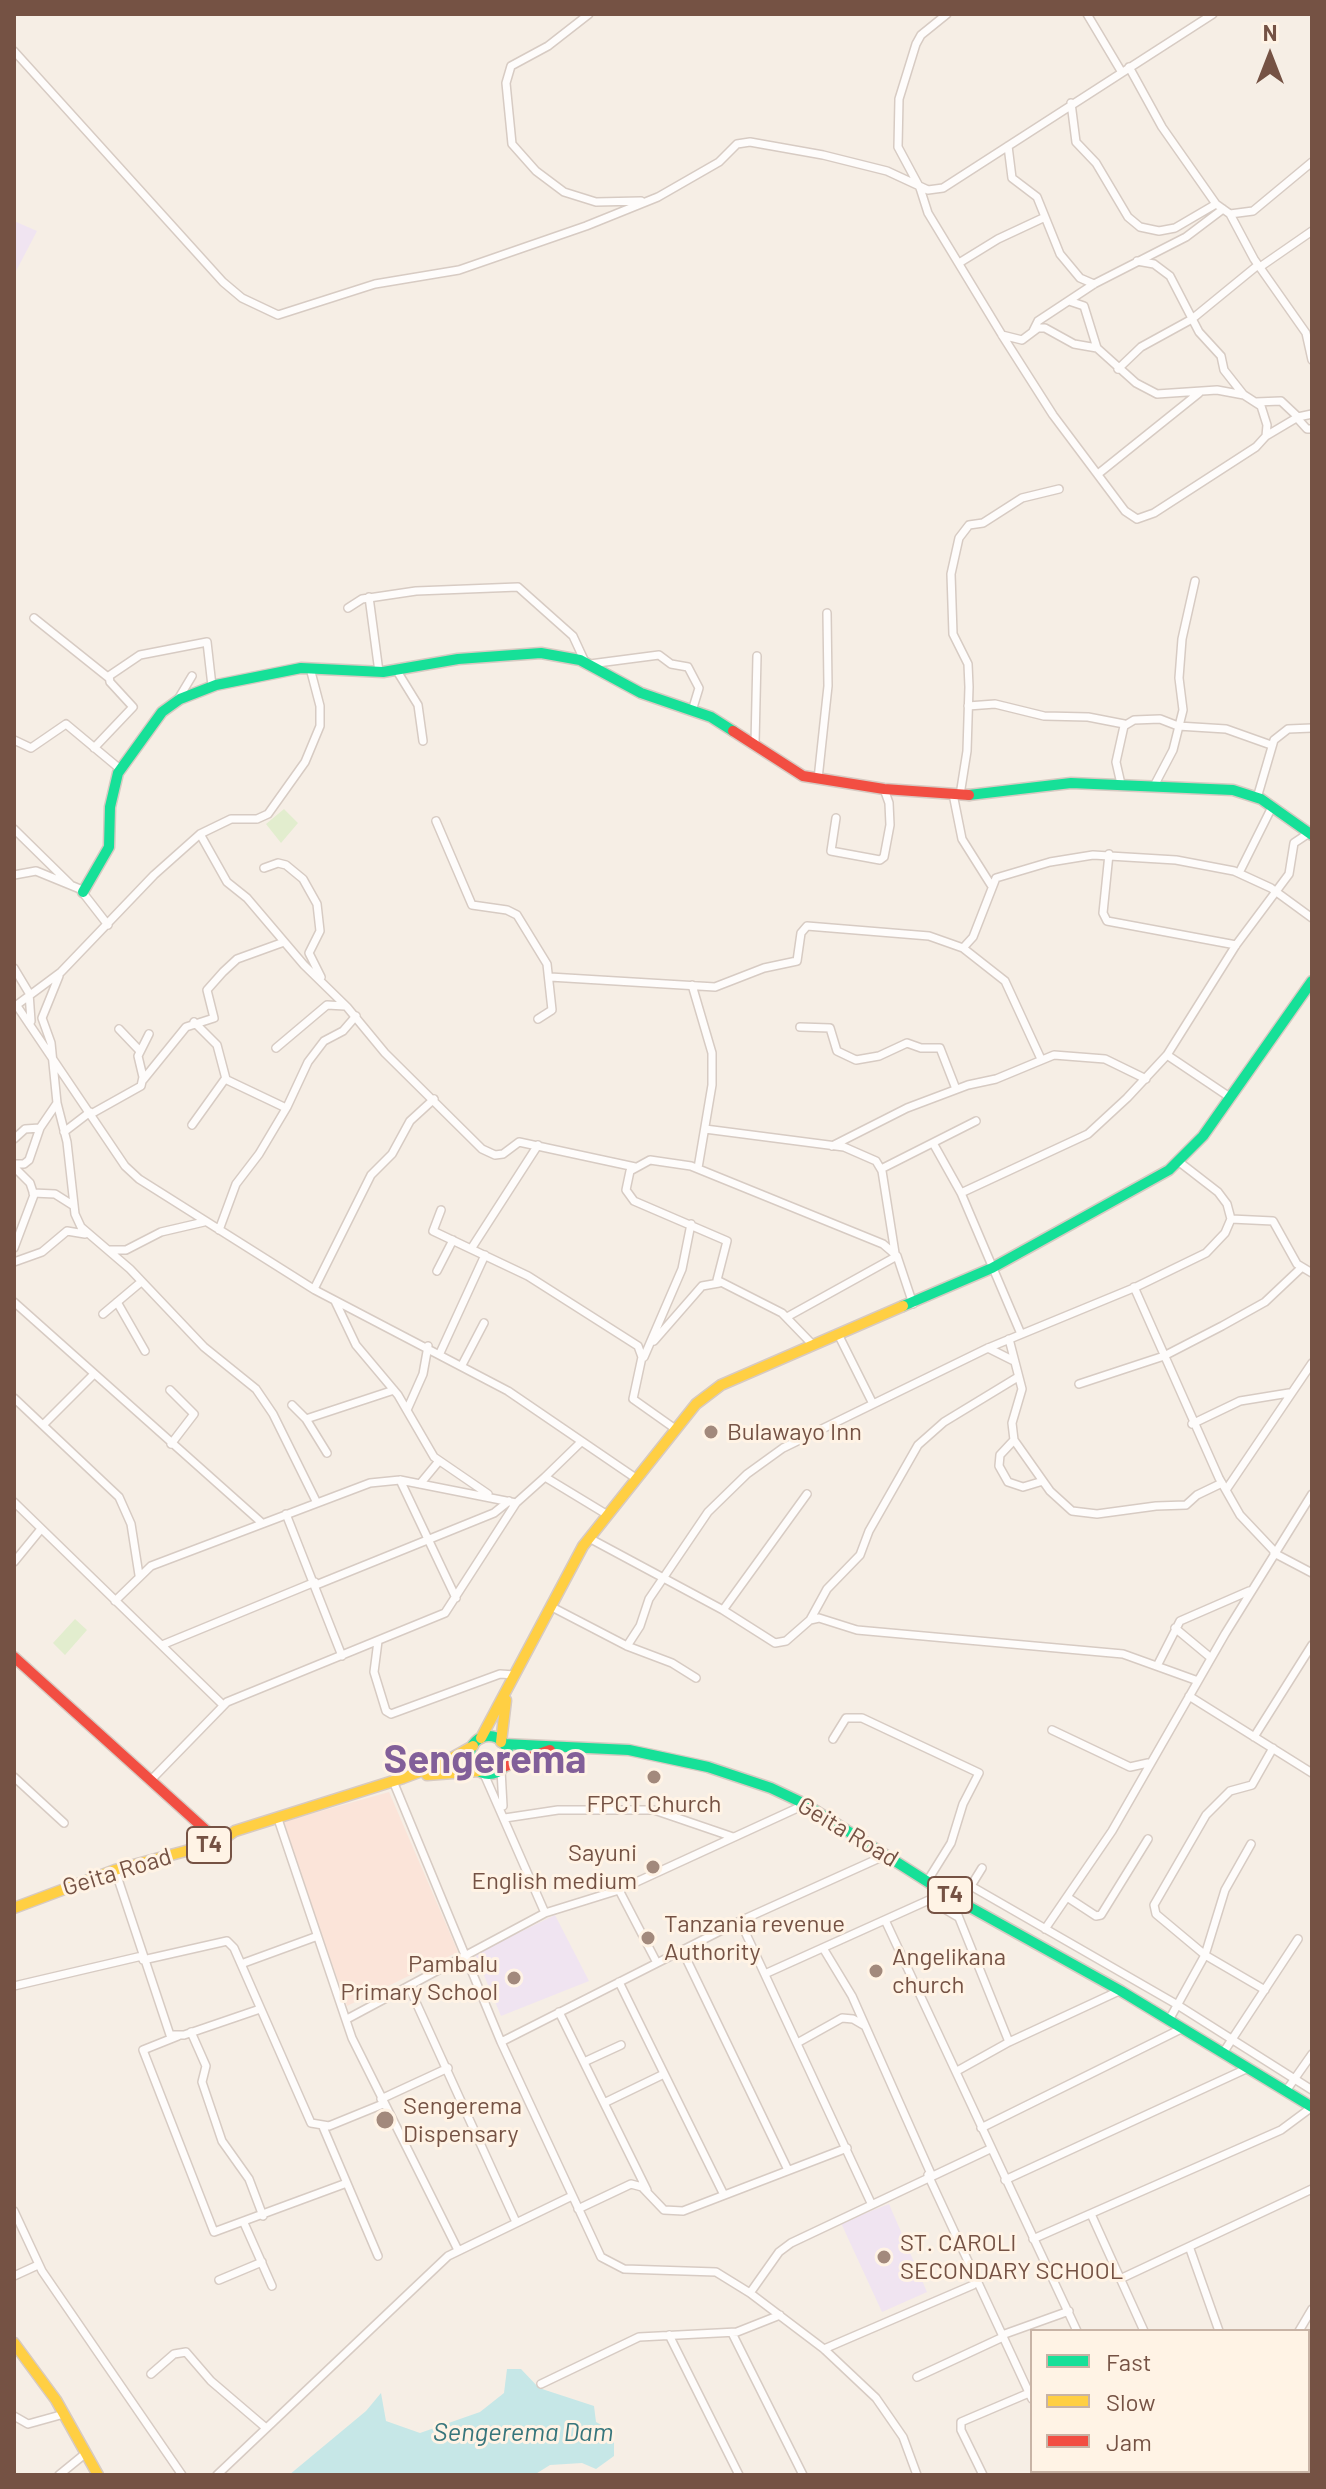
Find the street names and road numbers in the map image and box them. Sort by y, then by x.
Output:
street label: Geita Road [792,1791,904,1873]
road number: T4 [187,1827,231,1863]
street label: Geita Road [59,1842,175,1902]
road number: T4 [928,1877,972,1913]

